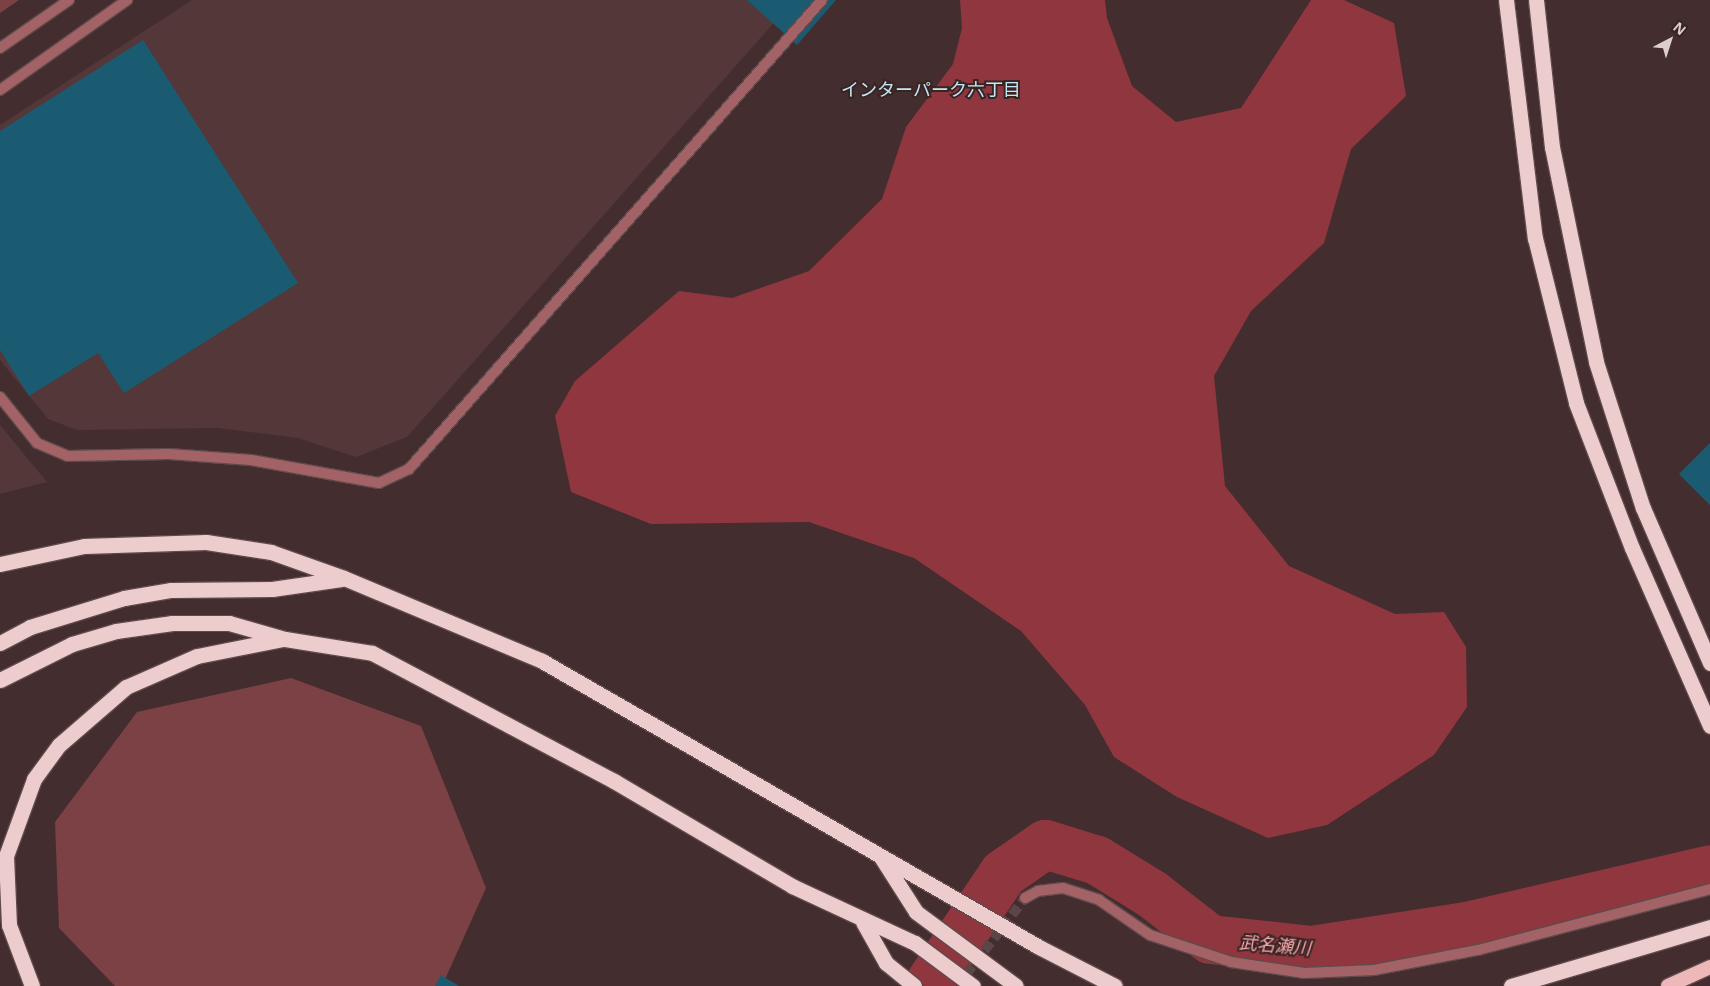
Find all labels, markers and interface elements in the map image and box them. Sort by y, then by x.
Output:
north arrow [1645,15,1695,65]
text: N [1669,17,1690,39]
district label: インターパーク六丁目 [841,78,1021,100]
water label: 武名瀬川 [1238,931,1312,959]

